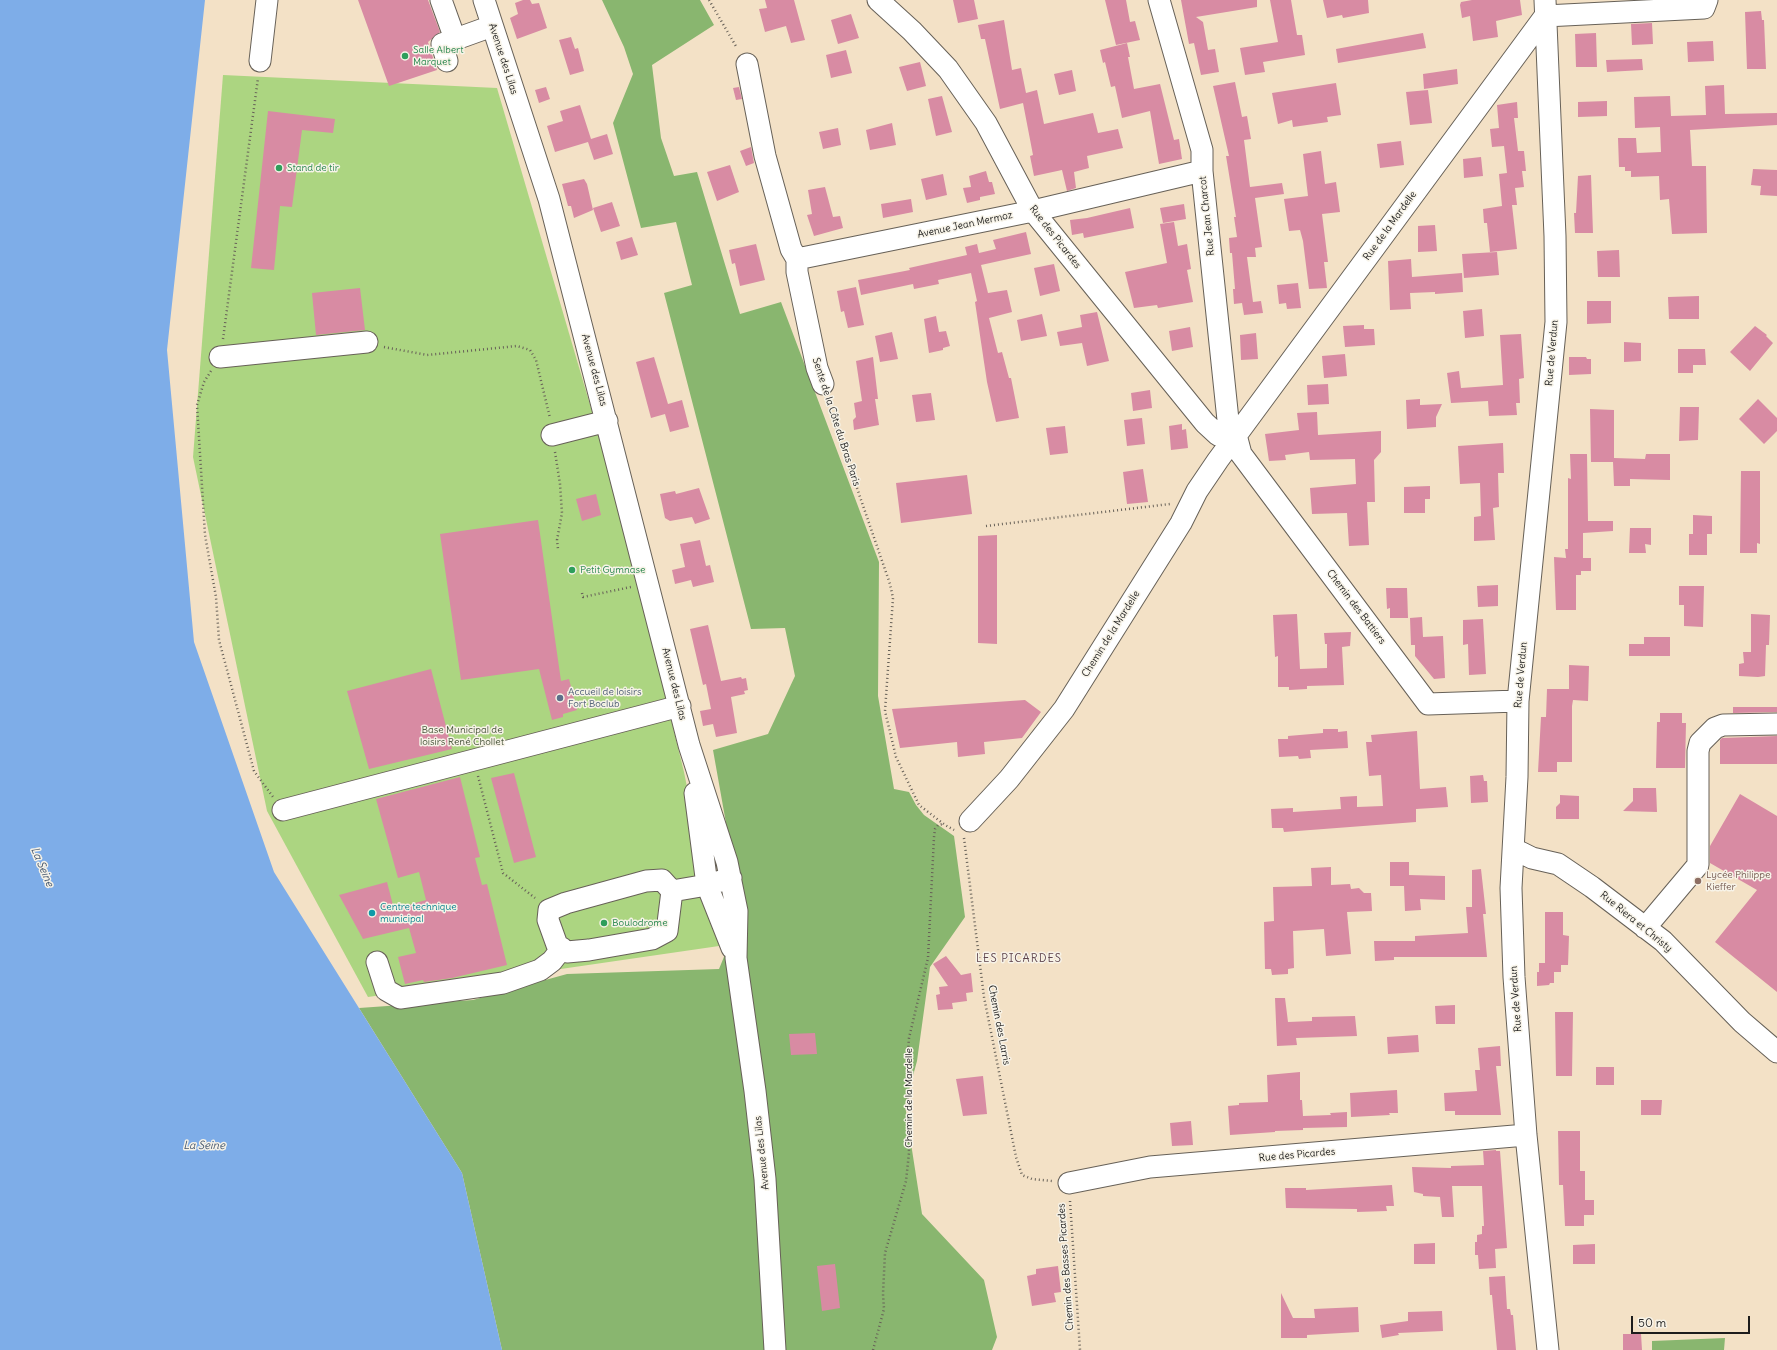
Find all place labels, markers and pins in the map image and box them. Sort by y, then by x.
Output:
place label: Salle Albert Marquet [413,44,464,68]
marker: Salle Albert Marquet [400,51,410,61]
place label: Stand de tir [287,162,339,174]
marker: Stand de tir [274,163,284,173]
place label: Petit Gymnase [580,564,645,576]
marker: Petit Gymnase [567,565,577,575]
place label: Accueil de loisirs Fort Boclub [568,686,642,710]
marker: Accueil de loisirs Fort Boclub [555,693,565,703]
place label: Lycée Philippe Kieffer [1706,869,1770,892]
marker: Lycée Philippe Kieffer [1693,876,1703,886]
place label: Centre technique municipal [380,901,457,924]
marker: Centre technique municipal [367,908,377,918]
place label: Boulodrome [612,917,668,929]
marker: Boulodrome [599,918,609,928]

